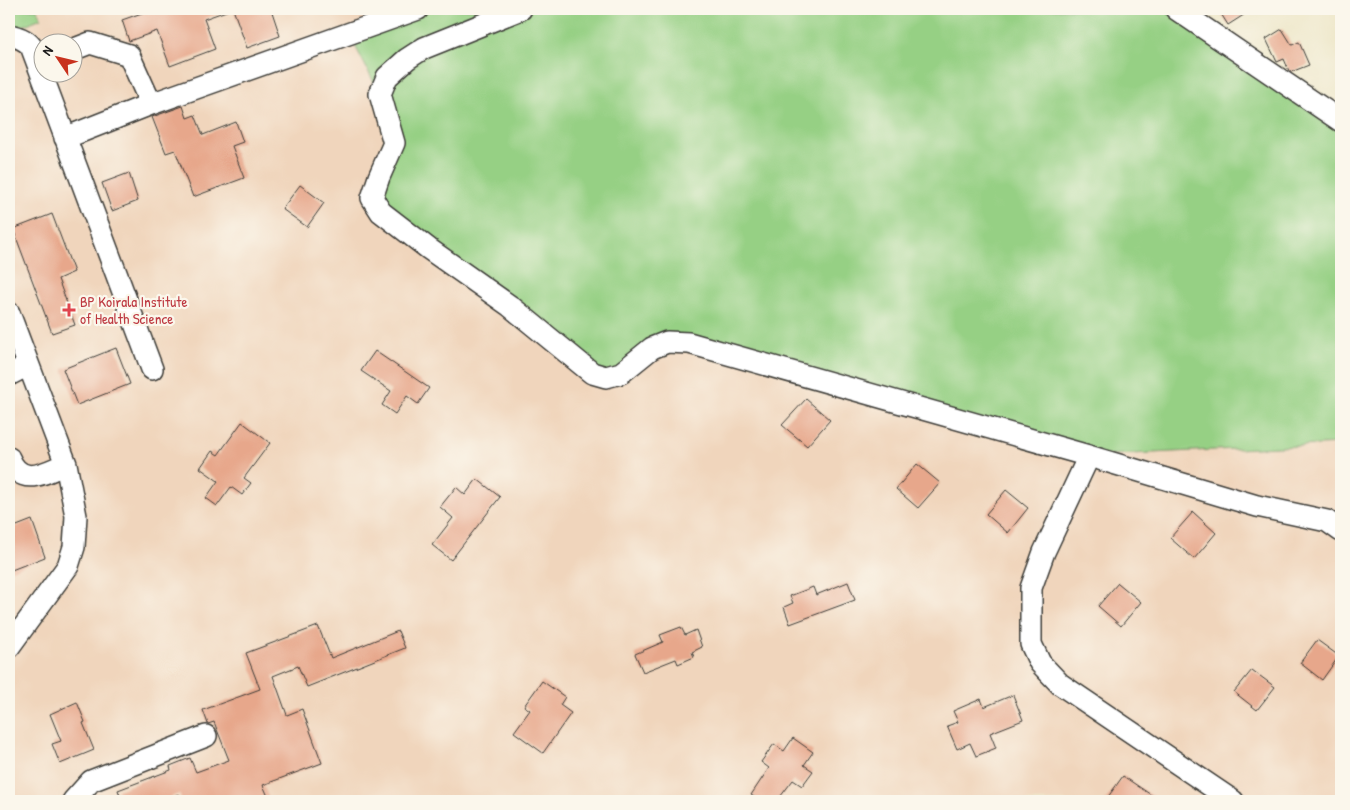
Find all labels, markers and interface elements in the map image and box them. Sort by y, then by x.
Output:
north arrow [32,32,82,82]
text: N [37,41,57,59]
place label: BP Koirala Institute of Health Science [80,291,187,329]
marker: BP Koirala Institute of Health Science [62,303,76,317]

